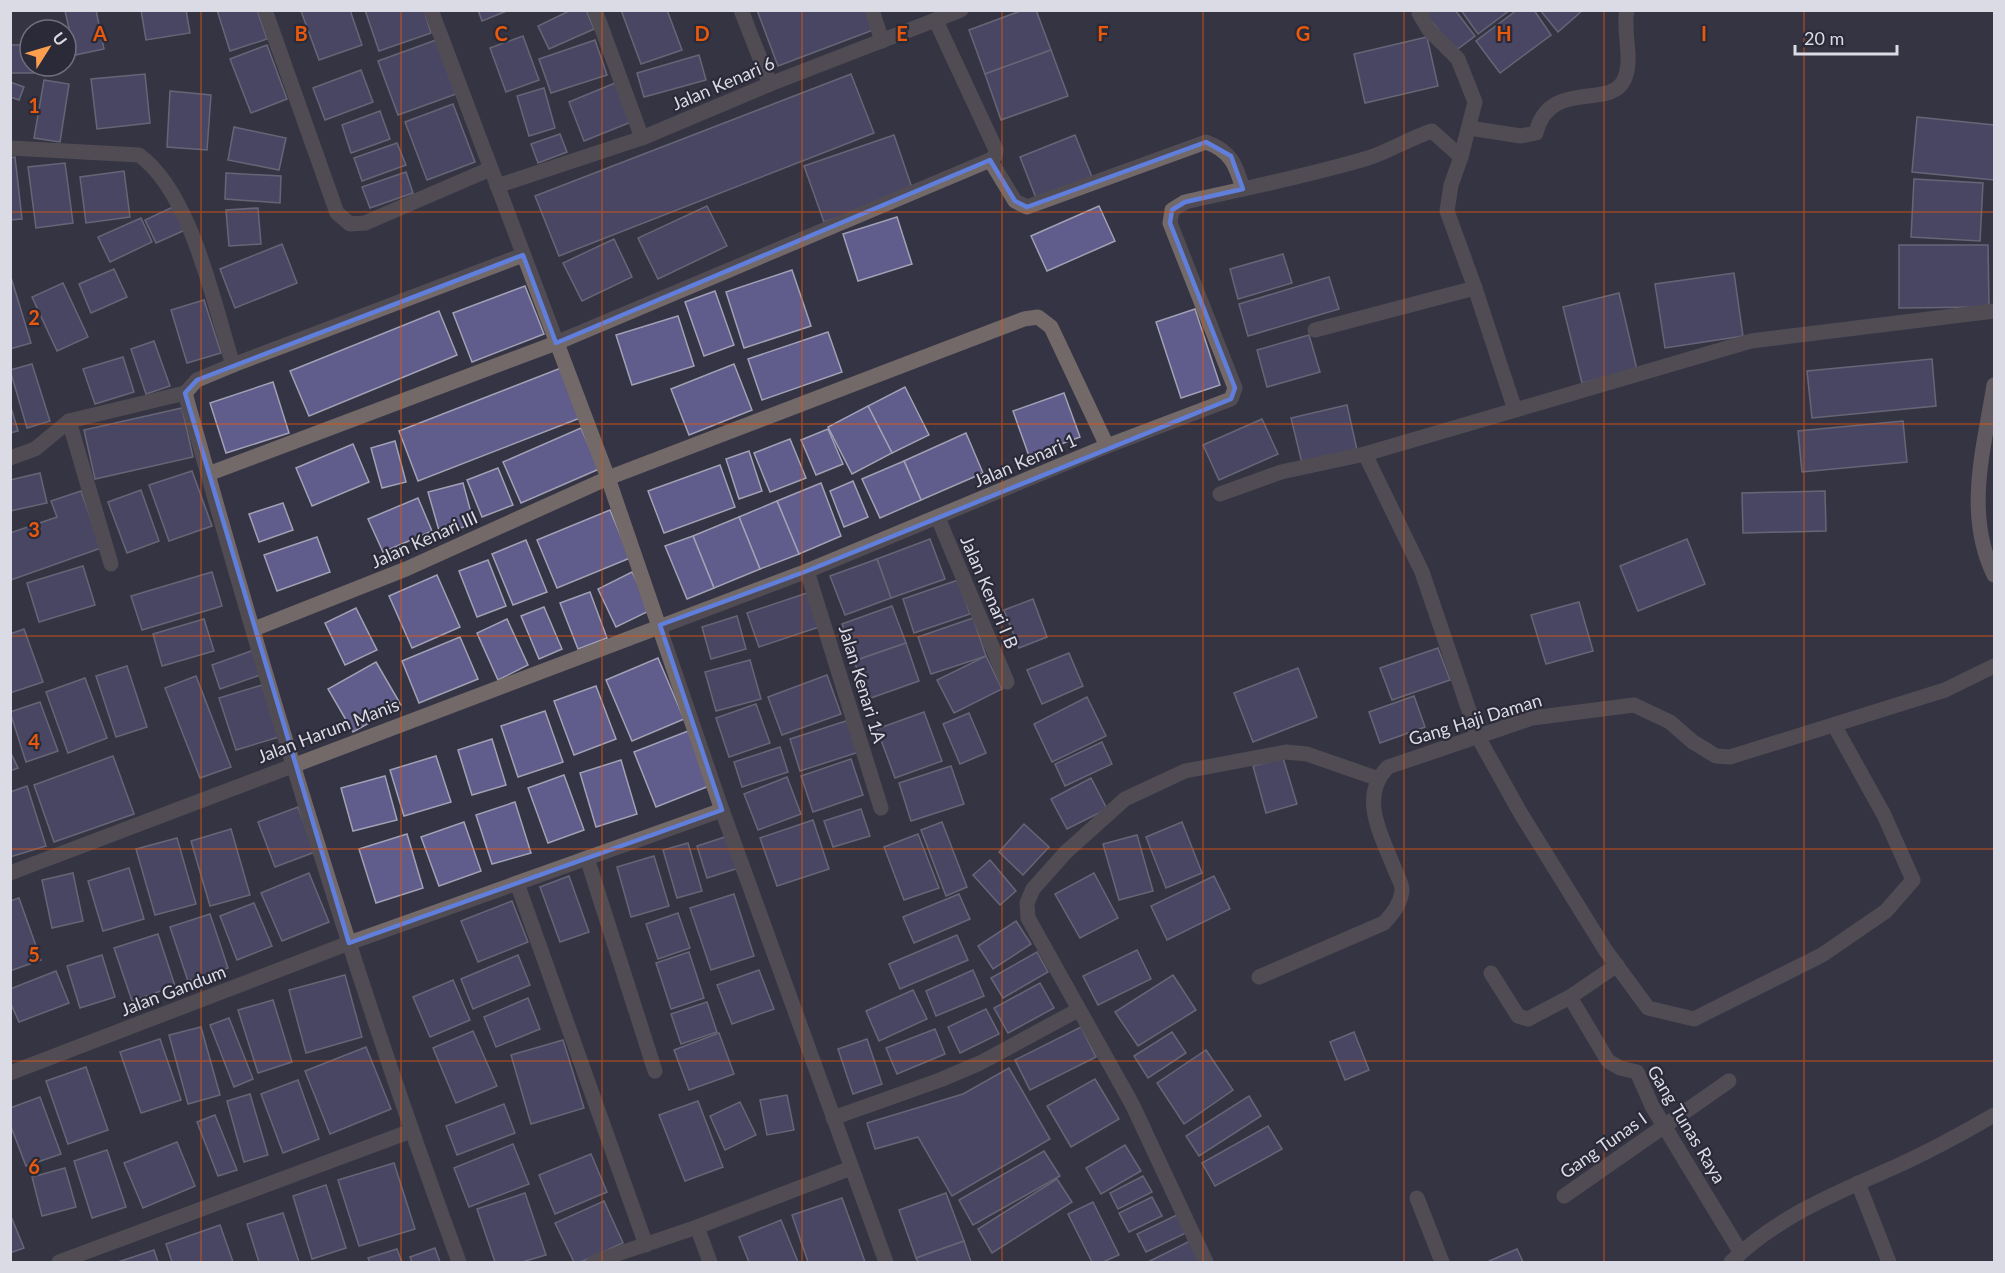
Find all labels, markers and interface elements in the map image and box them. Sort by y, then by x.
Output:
north arrow [18,18,78,78]
scale bar [1795,18,1897,56]
text: A [92,21,107,45]
text: B [294,21,308,45]
text: C [494,21,508,45]
text: D [694,21,710,45]
text: E [896,21,908,45]
text: F [1097,21,1109,45]
text: G [1296,21,1310,45]
text: H [1496,21,1512,45]
text: I [1701,21,1707,45]
text: 20 m [1804,27,1844,49]
text: U [49,28,72,49]
street label: Jalan Kenari 6 [668,51,778,115]
text: 1 [28,93,40,117]
text: 2 [28,305,40,329]
street label: Jalan Kenari 1 [970,428,1080,492]
street label: Jalan Kenari III [367,506,481,572]
text: 3 [28,517,40,541]
street label: Jalan Kenari I B [956,532,1024,652]
street label: Jalan Kenari 1A [835,623,892,746]
street label: Gang Haji Daman [1406,688,1544,750]
street label: Jalan Harum Manis [254,693,402,767]
text: 4 [28,729,40,753]
text: 5 [28,942,40,966]
street label: Jalan Gandum [117,960,229,1020]
street label: Gang Tunas Raya [1643,1061,1731,1187]
street label: Gang Tunas I [1555,1107,1651,1183]
text: 6 [28,1154,40,1178]

